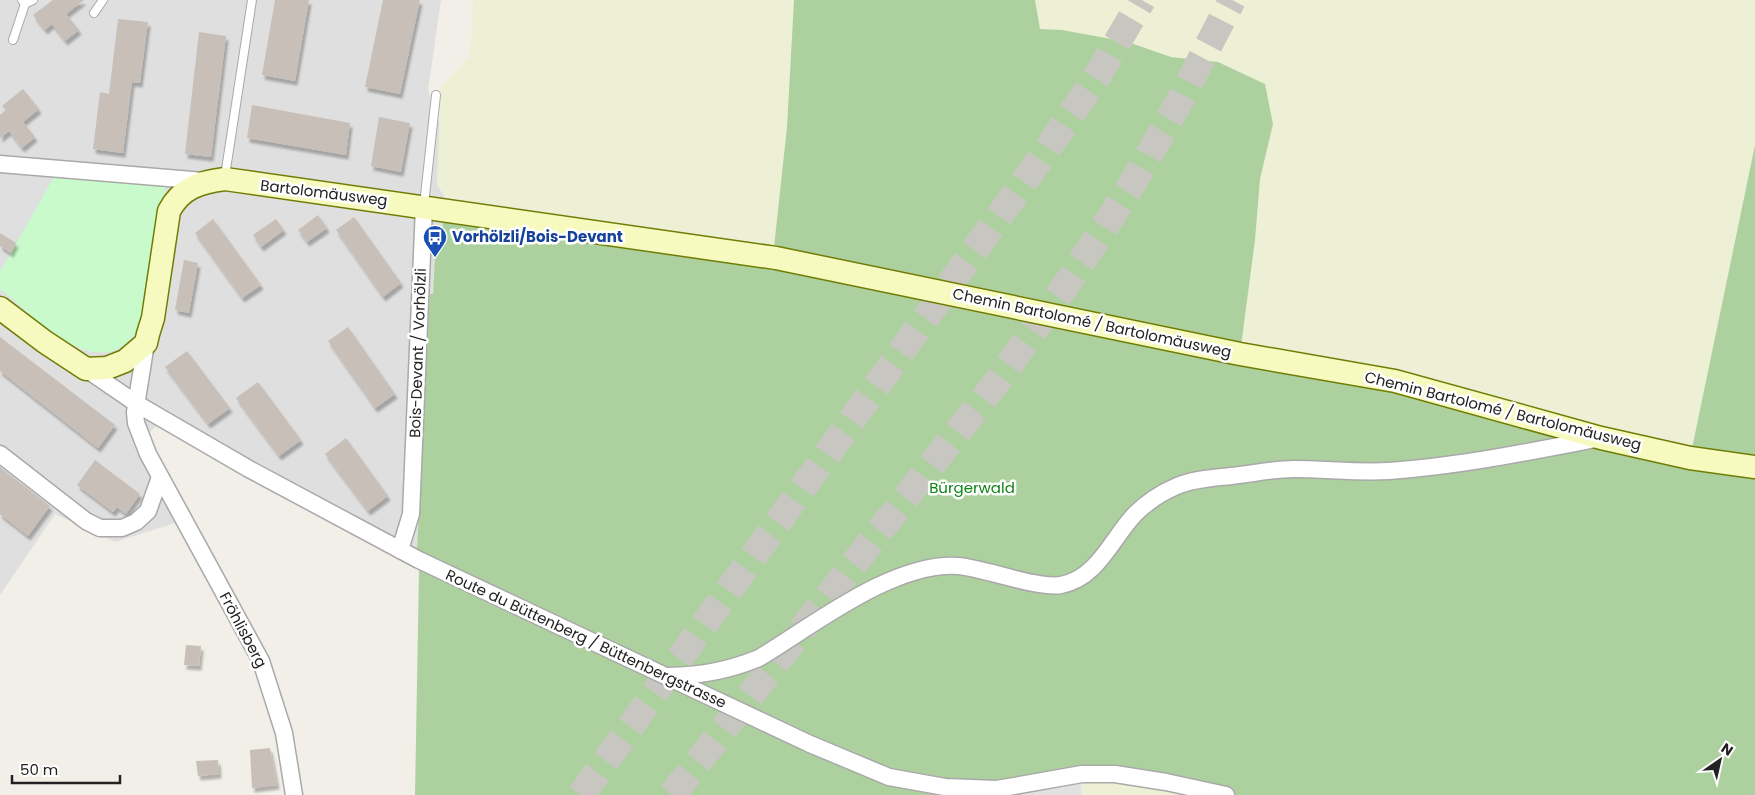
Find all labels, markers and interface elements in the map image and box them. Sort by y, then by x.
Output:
street label: Bartolomäusweg [259,174,389,211]
bus stop icon: Vorhölzli/Bois-Devant [422,224,448,258]
place label: Vorhölzli/Bois-Devant [452,226,623,247]
street label: Bois-Devant / Vorhölzli [404,268,431,438]
street label: Chemin Bartolomé / Bartolomäusweg [951,283,1233,362]
street label: Chemin Bartolomé / Bartolomäusweg [1363,366,1644,455]
park label: Bürgerwald [929,477,1015,498]
street label: Route du Büttenberg / Büttenbergstrasse [442,564,730,713]
street label: Fröhlisberg [215,588,272,671]
north arrow [1695,735,1745,785]
text: N [1717,738,1737,760]
scale bar [12,752,120,784]
text: 50 m [20,759,58,780]

